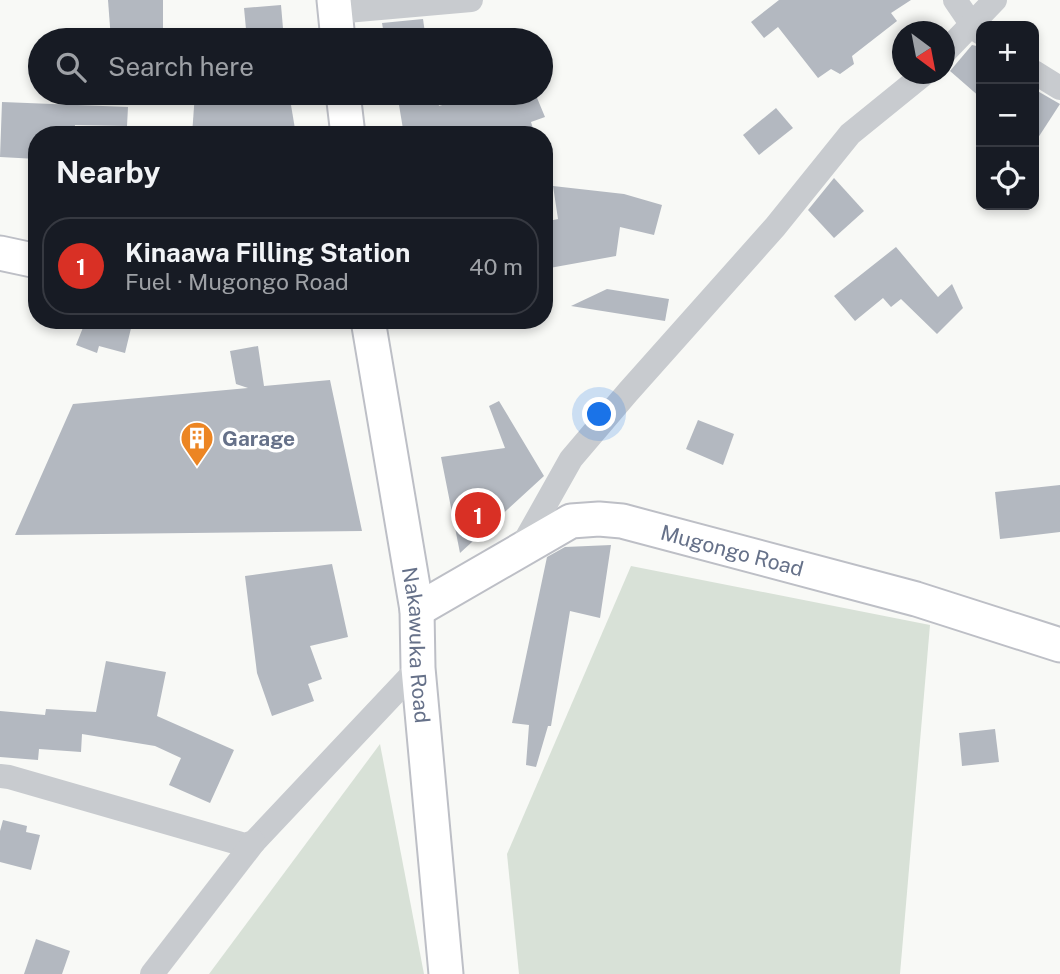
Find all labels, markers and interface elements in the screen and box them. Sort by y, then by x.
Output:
north arrow [892,21,955,84]
map controls [976,21,1039,210]
button: + [976,21,1039,84]
search box [28,28,553,105]
icon: search [52,48,90,86]
text: Search here [108,51,254,82]
button: − [976,84,1039,147]
button: locate [976,147,1039,210]
text: Nearby [56,154,160,190]
text: Kinaawa Filling Station [125,237,411,268]
text: 1 [76,253,86,280]
text: 40 m [469,253,523,280]
text: Fuel · Mugongo Road [125,268,349,295]
your location [582,397,616,431]
building icon: Garage [178,419,216,468]
place label: Garage [222,426,295,451]
pin: 1 [455,489,501,541]
street label: Mugongo Road [658,519,806,581]
street label: Nakawuka Road [397,565,435,724]

